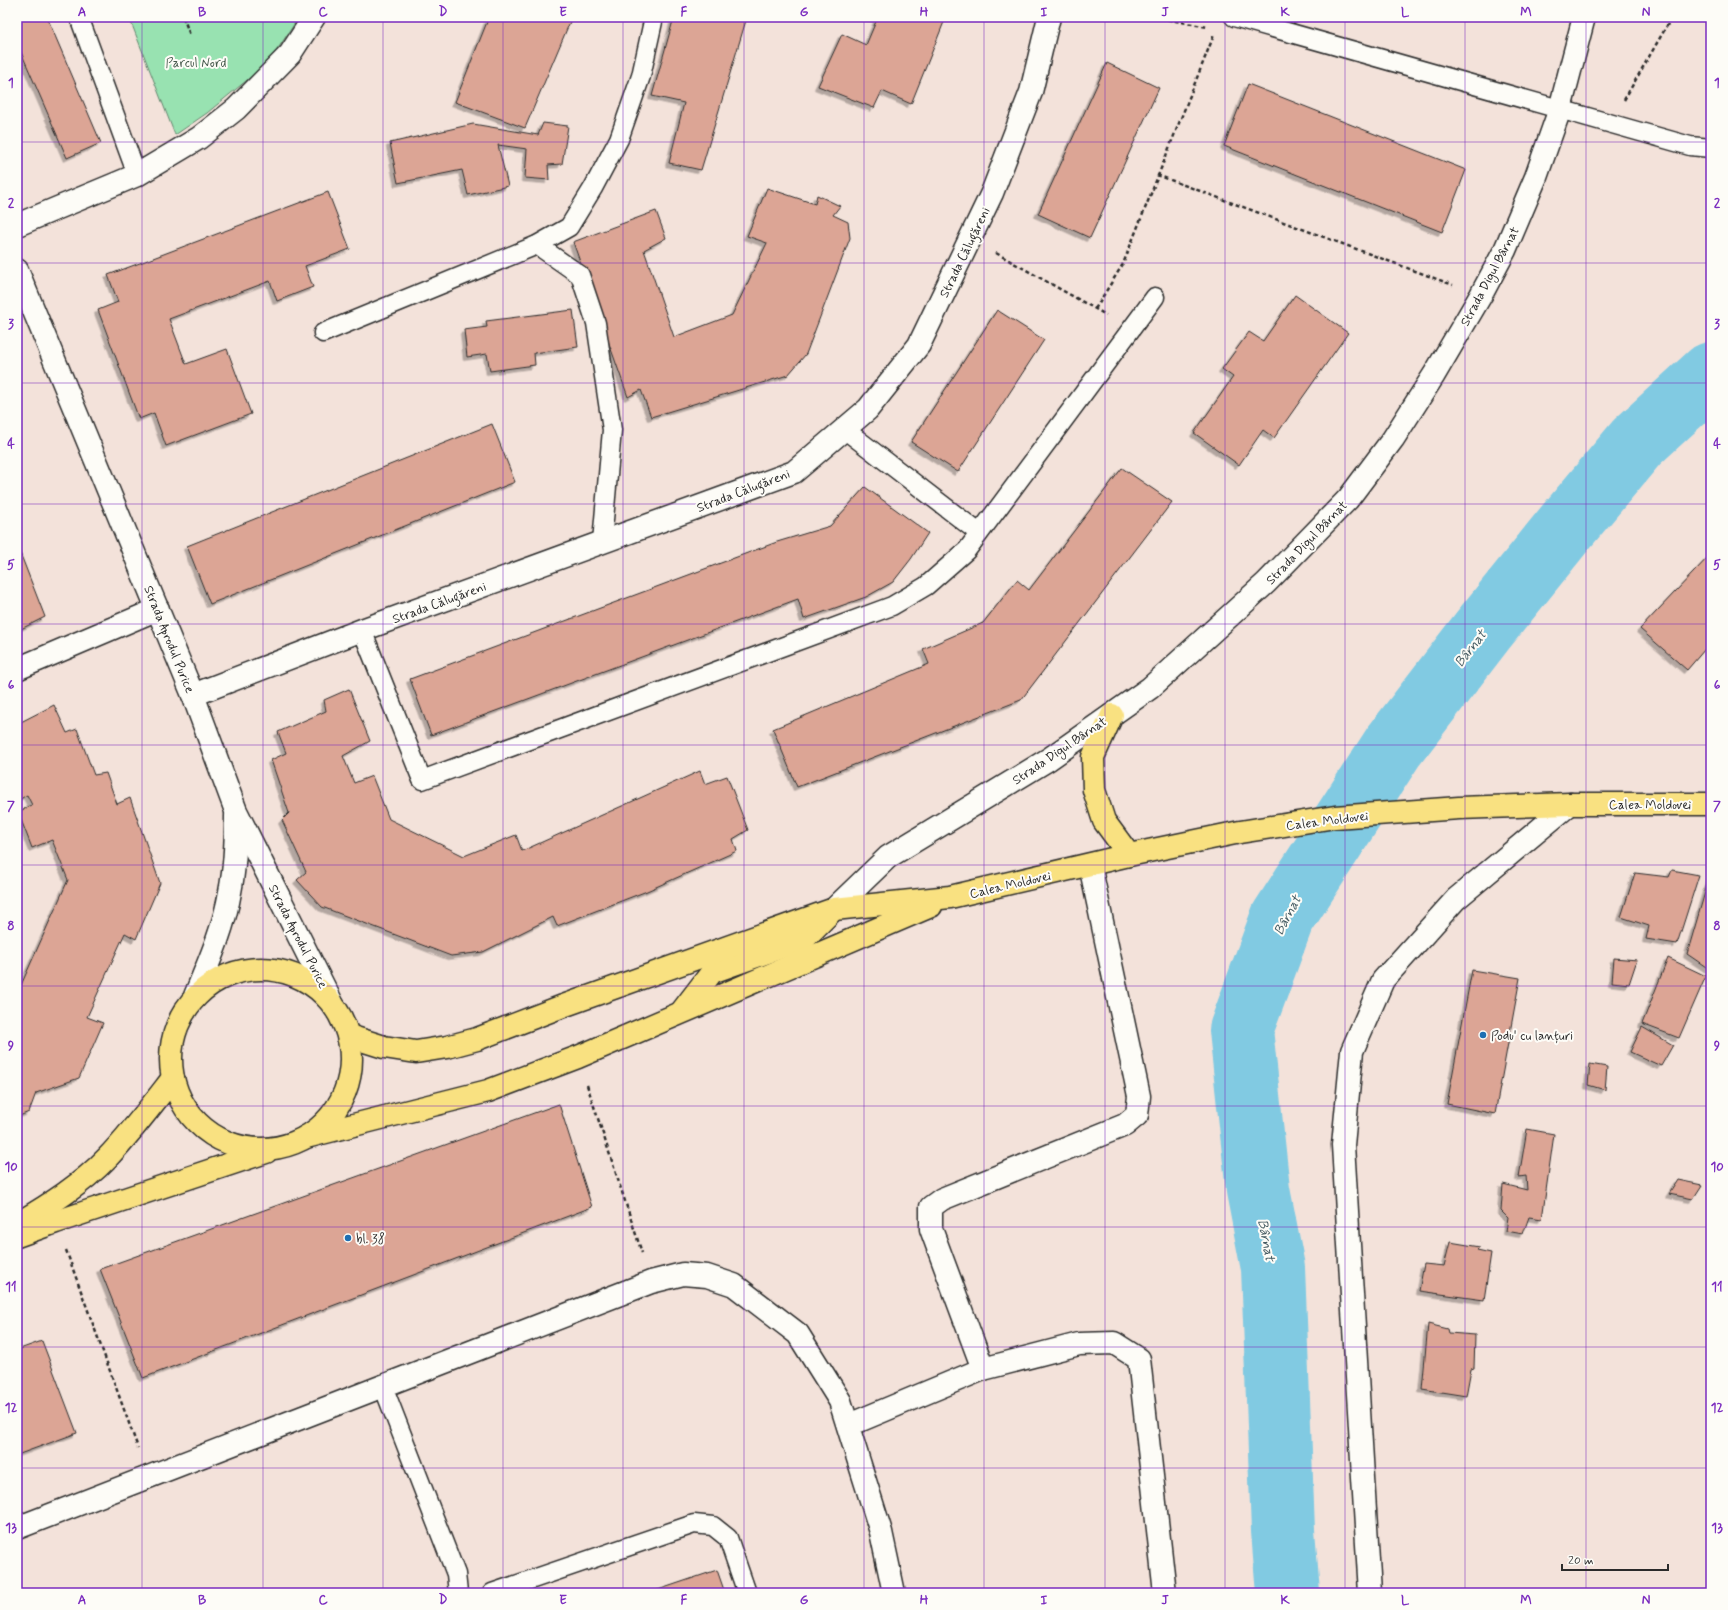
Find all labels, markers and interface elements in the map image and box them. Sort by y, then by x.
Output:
text: A [78,4,86,21]
text: B [198,4,207,21]
text: C [318,4,328,21]
text: D [439,4,448,21]
text: E [559,4,567,21]
text: F [681,4,688,21]
text: G [800,4,809,21]
text: H [920,4,929,21]
text: I [1041,4,1048,21]
text: J [1161,4,1169,21]
text: K [1280,4,1290,21]
text: L [1401,4,1410,21]
text: M [1520,4,1532,21]
text: N [1642,4,1651,21]
park label: Parcul Nord [165,55,227,72]
text: 1 [8,75,14,92]
text: 1 [1714,75,1720,92]
text: 2 [8,195,15,212]
text: 2 [1714,195,1721,212]
street label: Strada Călugăreni [936,205,996,302]
street label: Strada Digul Bârnat [1457,224,1525,330]
text: 3 [8,316,14,333]
text: 3 [1714,316,1720,333]
text: 4 [7,436,15,453]
text: 4 [1713,436,1721,453]
street label: Strada Călugăreni [694,466,793,519]
street label: Strada Digul Bârnat [1263,497,1352,589]
text: 5 [7,557,15,574]
text: 5 [1713,557,1721,574]
street label: Strada Călugăreni [390,579,490,630]
street label: Strada Aprodul Purice [138,583,198,696]
water label: Bârnat [1451,625,1492,671]
text: 6 [8,677,15,694]
text: 6 [1714,677,1721,694]
street label: Strada Digul Bârnat [1009,713,1111,790]
street label: Calea Moldovei [1609,797,1691,814]
text: 7 [7,798,15,815]
text: 7 [1713,798,1721,815]
street label: Calea Moldovei [1285,808,1369,835]
street label: Calea Moldovei [968,868,1053,903]
street label: Strada Aprodul Purice [263,882,331,992]
water label: Bârnat [1270,891,1306,938]
text: 8 [7,918,15,935]
text: 8 [1713,918,1721,935]
place label: Podu' cu lanțuri [1491,1028,1573,1045]
marker: Podu' cu lanțuri [1478,1030,1488,1040]
text: 9 [8,1038,15,1055]
text: 9 [1714,1038,1721,1055]
text: 10 [4,1159,18,1176]
text: 10 [1710,1159,1724,1176]
water label: Bârnat [1253,1218,1279,1264]
place label: bl. 38 [356,1231,385,1248]
marker: bl. 38 [343,1233,353,1243]
text: 11 [5,1279,17,1296]
text: 11 [1711,1279,1723,1296]
text: 12 [5,1400,17,1417]
text: 12 [1711,1400,1723,1417]
text: 13 [5,1520,17,1537]
text: 13 [1711,1520,1723,1537]
scale bar [1562,1546,1668,1572]
text: 20 m [1568,1553,1594,1569]
text: A [78,1592,86,1609]
text: B [198,1592,207,1609]
text: C [318,1592,328,1609]
text: D [439,1592,448,1609]
text: E [559,1592,567,1609]
text: F [681,1592,688,1609]
text: G [800,1592,809,1609]
text: H [920,1592,929,1609]
text: I [1041,1592,1048,1609]
text: J [1161,1592,1169,1609]
text: K [1280,1592,1290,1609]
text: L [1401,1592,1410,1609]
text: M [1520,1592,1532,1609]
text: N [1642,1592,1651,1609]

